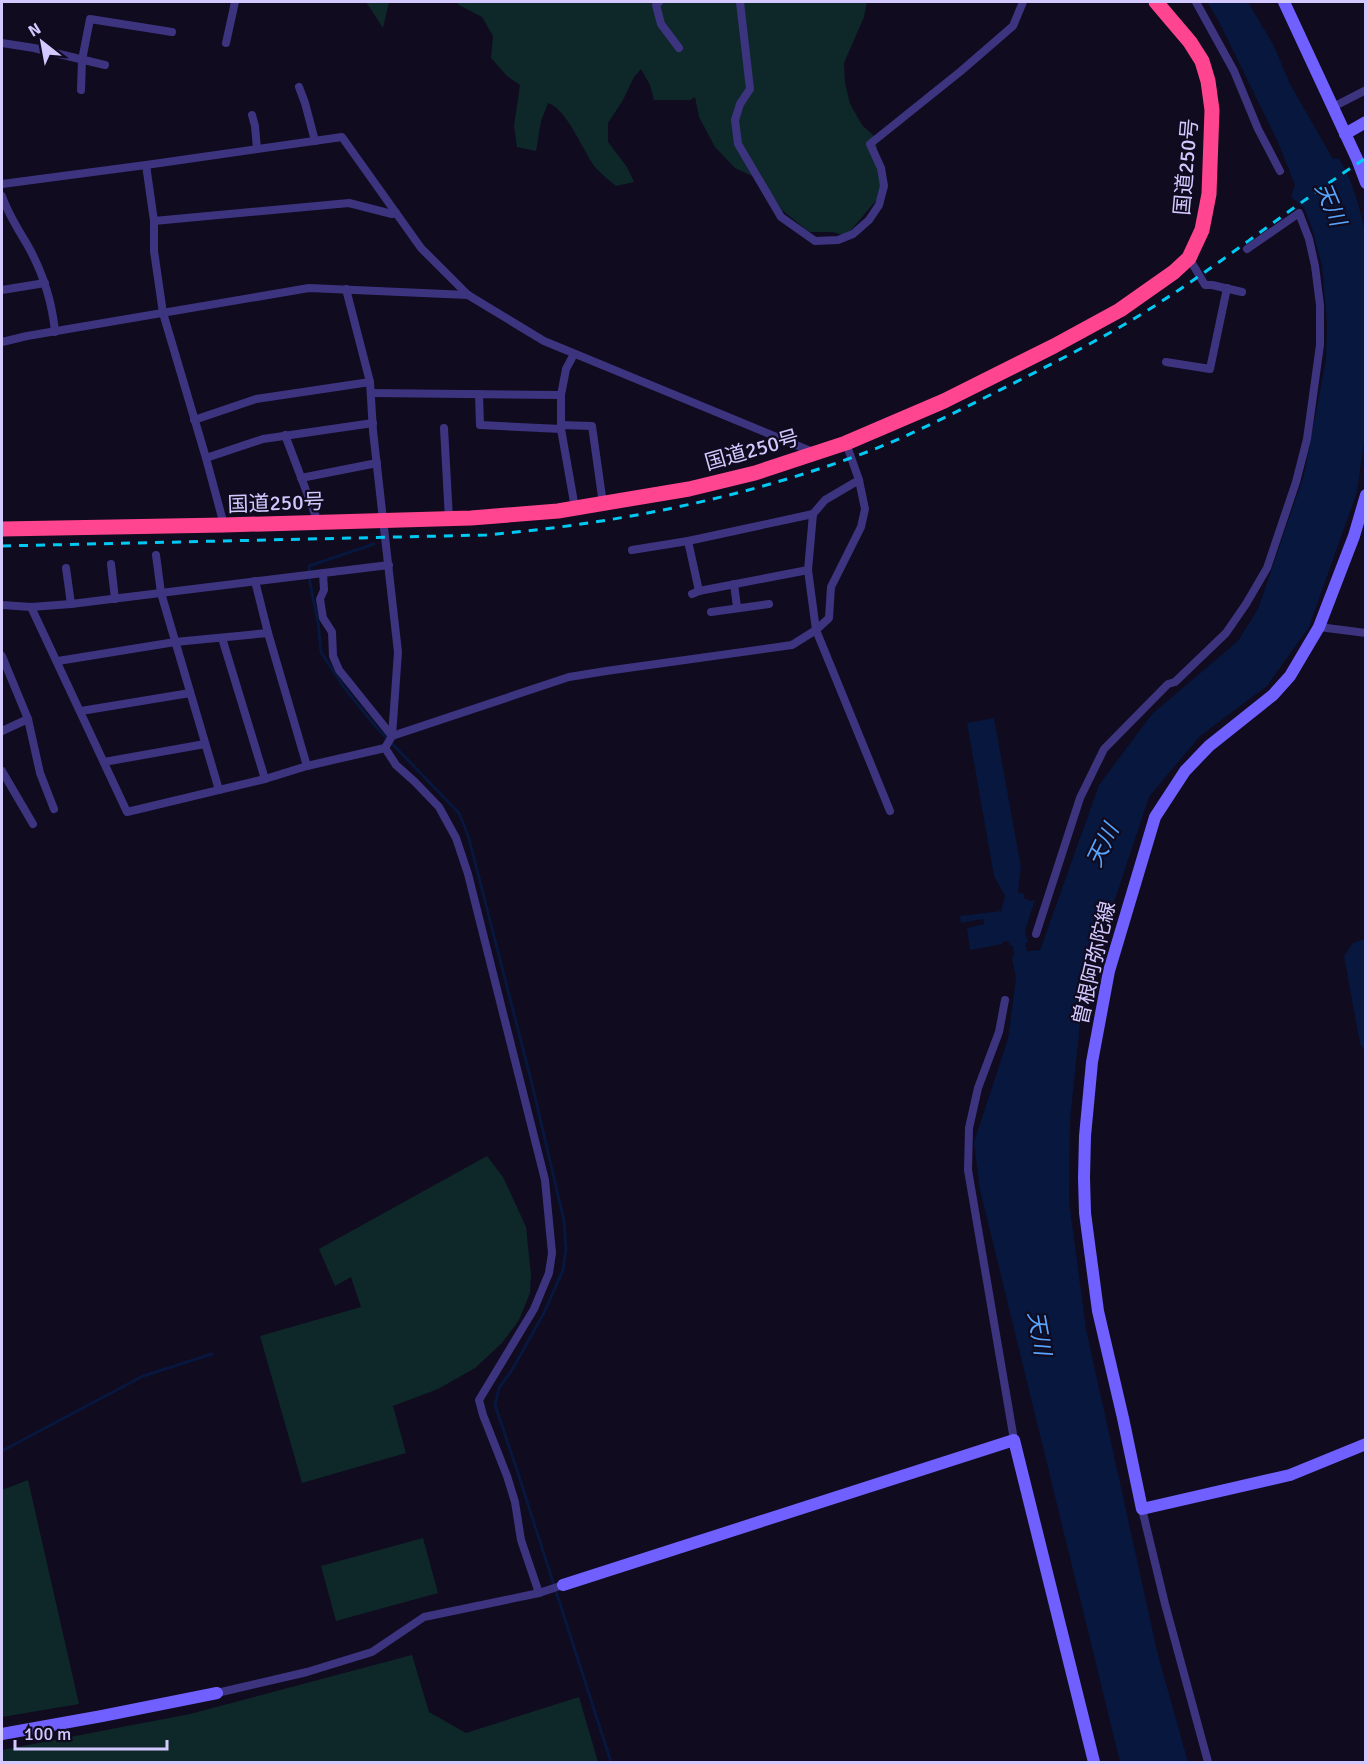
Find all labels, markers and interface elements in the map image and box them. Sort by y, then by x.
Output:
north arrow [12,12,72,72]
text: N [25,19,45,41]
street label: 国道250号 [1169,118,1203,216]
water label: 天川 [1310,179,1352,232]
street label: 国道250号 [702,424,802,476]
street label: 国道250号 [227,488,325,518]
water label: 天川 [1081,818,1125,871]
street label: 曽根阿弥陀線 [1067,899,1121,1027]
water label: 天川 [1022,1309,1057,1359]
scale bar [15,1713,166,1751]
text: 100 m [24,1723,71,1745]

